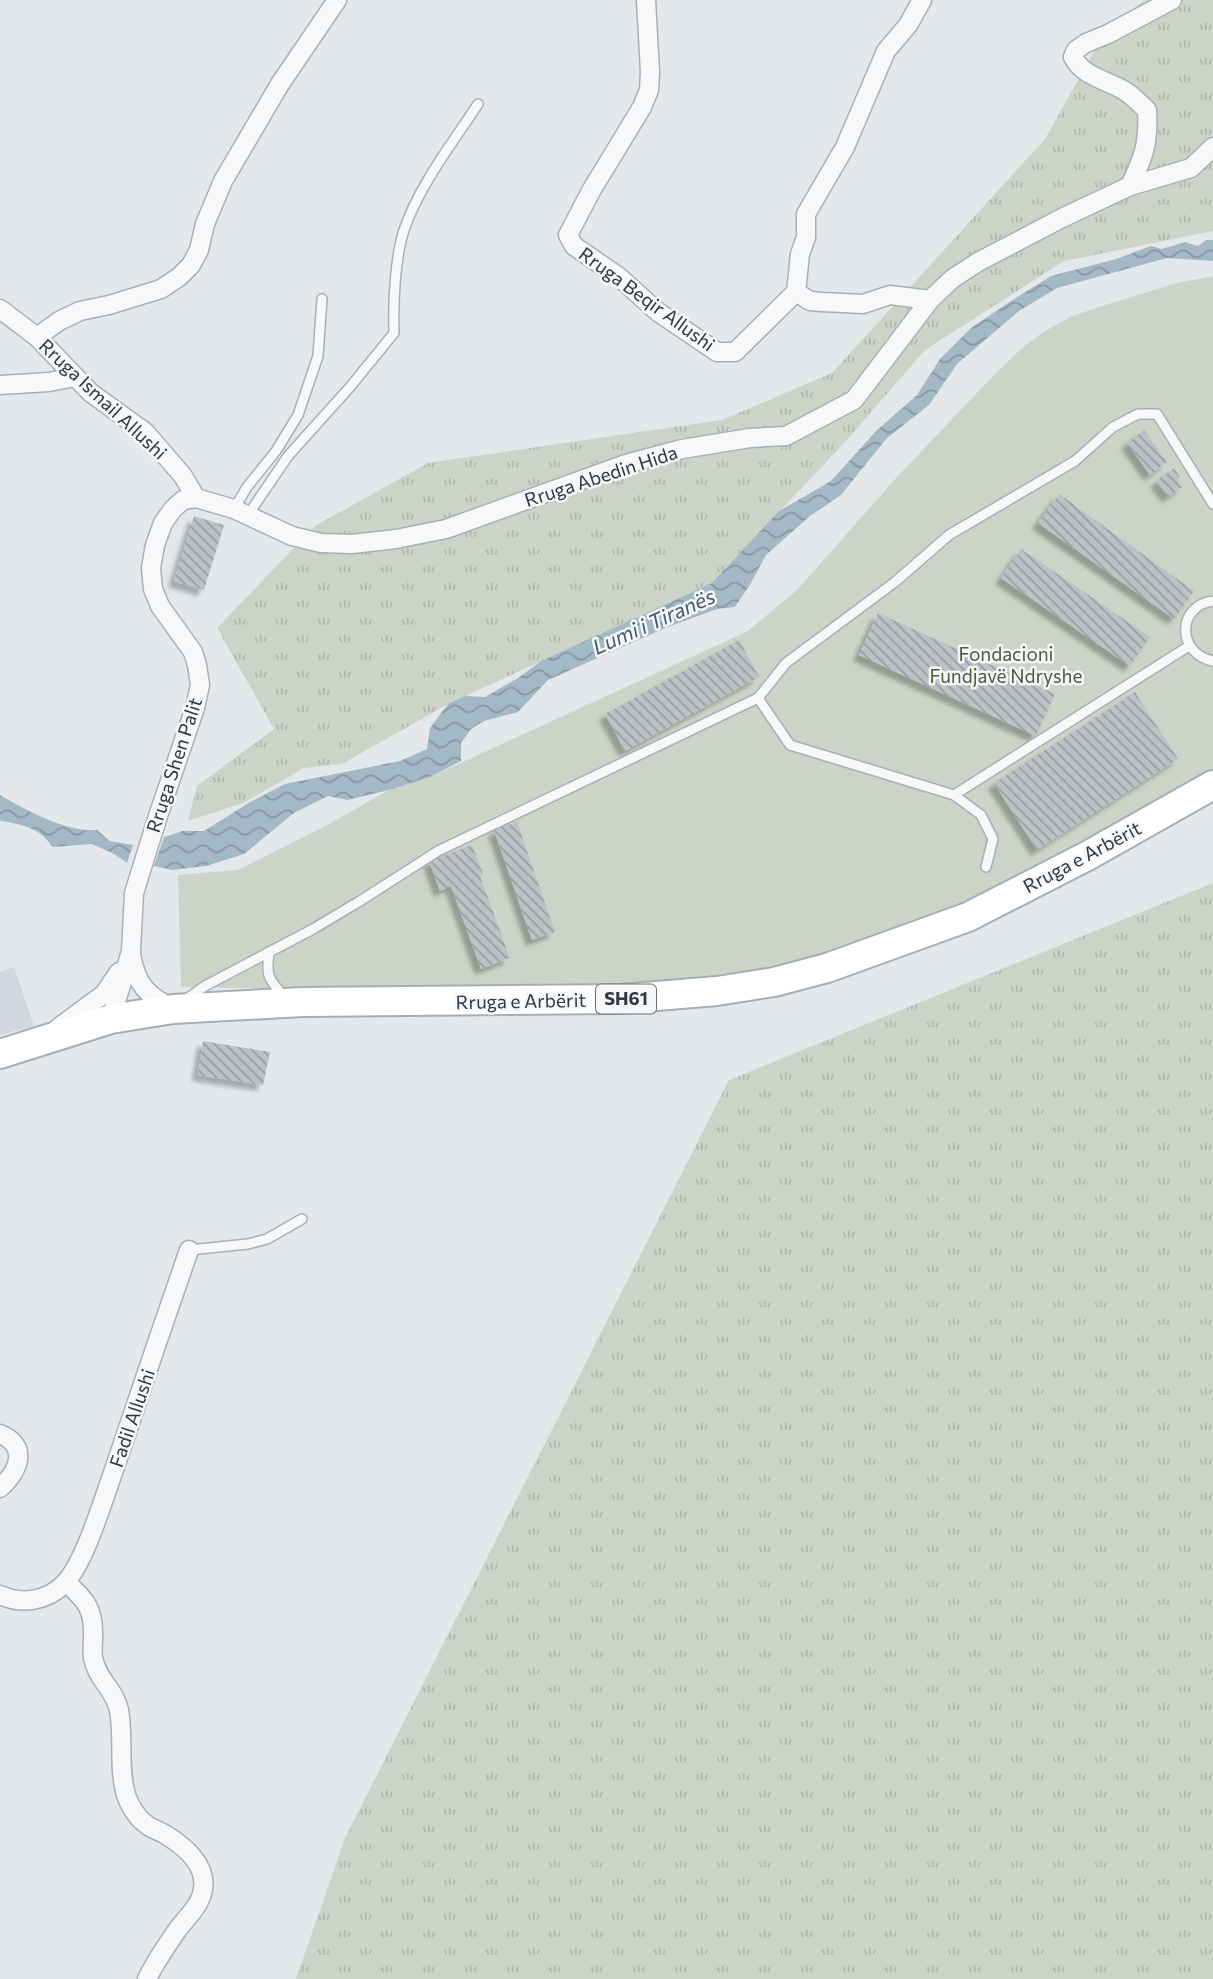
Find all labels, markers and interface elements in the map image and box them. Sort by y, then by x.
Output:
street label: Rruga Beqir Allushi [575,242,720,356]
street label: Rruga Ismail Allushi [35,334,172,464]
street label: Rruga Abedin Hida [521,440,680,511]
water label: Lumi i Tiranës [588,582,719,659]
park label: Fondacioni Fundjavë Ndryshe [930,642,1082,687]
street label: Rruga Shen Palit [141,694,206,835]
street label: Rruga e Arbërit [1019,816,1145,897]
road number: SH61 [596,984,656,1014]
street label: Rruga e Arbërit [456,988,587,1013]
street label: Fadil Allushi [104,1366,159,1470]

